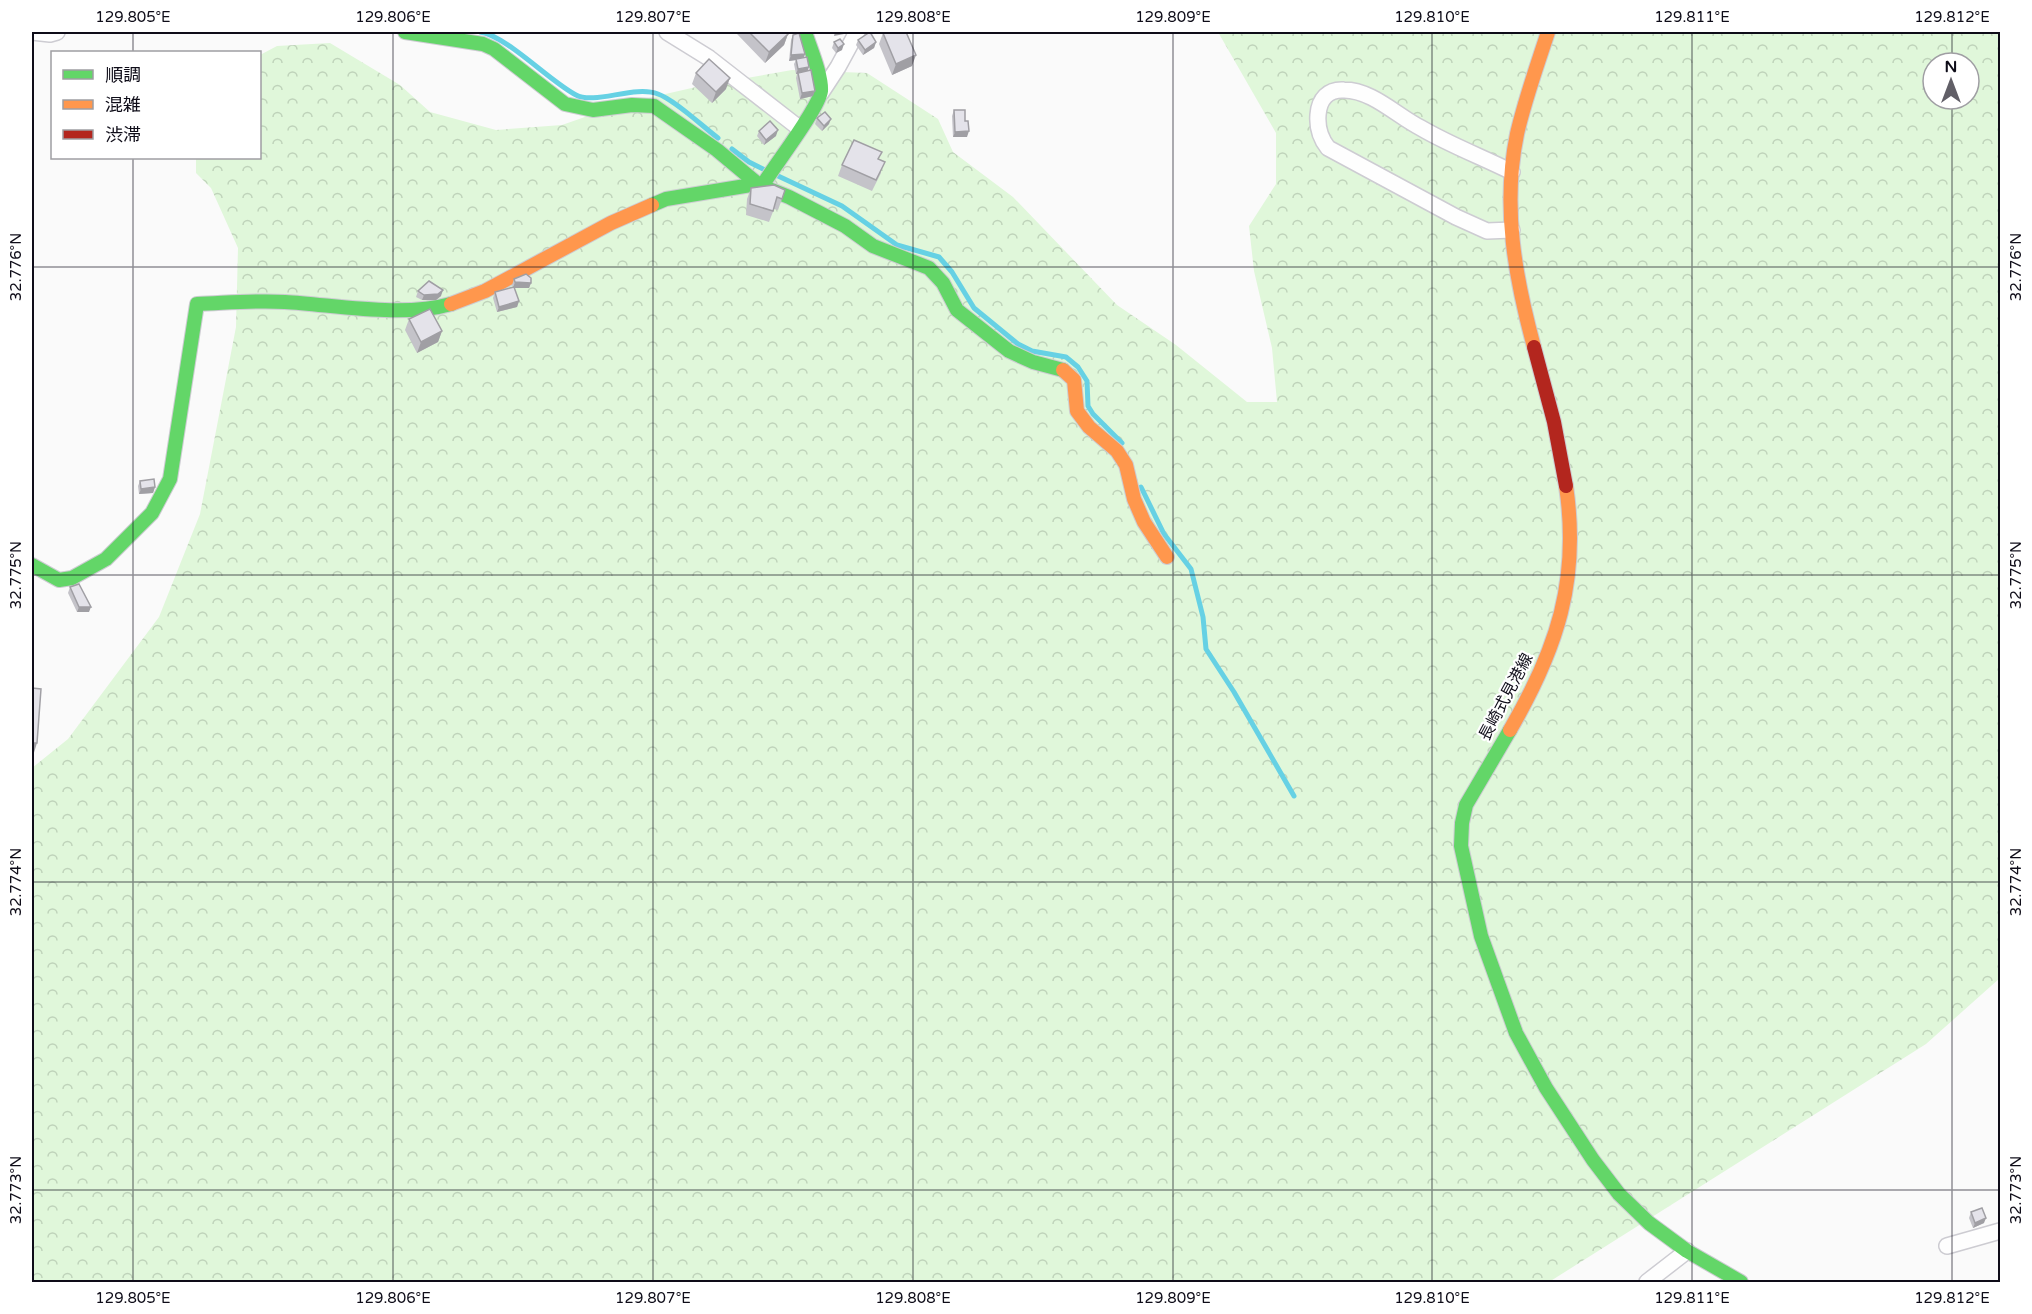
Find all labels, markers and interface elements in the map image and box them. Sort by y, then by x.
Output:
text: 129.805°E [95,8,171,26]
text: 129.806°E [355,8,431,26]
text: 129.807°E [615,8,691,26]
text: 129.808°E [875,8,951,26]
text: 129.809°E [1135,8,1211,26]
text: 129.810°E [1394,8,1470,26]
text: 129.811°E [1654,8,1730,26]
text: 129.812°E [1914,8,1990,26]
legend [51,51,261,159]
north arrow [1921,51,1981,111]
text: N [1945,57,1957,77]
text: 順調 [105,64,141,86]
text: 混雑 [105,94,141,116]
text: 渋滞 [105,124,141,146]
text: 32.776°N [7,233,25,301]
text: 32.776°N [2007,233,2025,301]
text: 32.775°N [7,541,25,609]
text: 32.775°N [2007,541,2025,609]
street label: 長崎式見港線 [1475,650,1537,744]
text: 32.774°N [7,848,25,916]
text: 32.774°N [2007,848,2025,916]
text: 32.773°N [7,1156,25,1224]
text: 32.773°N [2007,1156,2025,1224]
text: 129.805°E [95,1289,171,1307]
text: 129.806°E [355,1289,431,1307]
text: 129.807°E [615,1289,691,1307]
text: 129.808°E [875,1289,951,1307]
text: 129.809°E [1135,1289,1211,1307]
text: 129.810°E [1394,1289,1470,1307]
text: 129.811°E [1654,1289,1730,1307]
text: 129.812°E [1914,1289,1990,1307]

